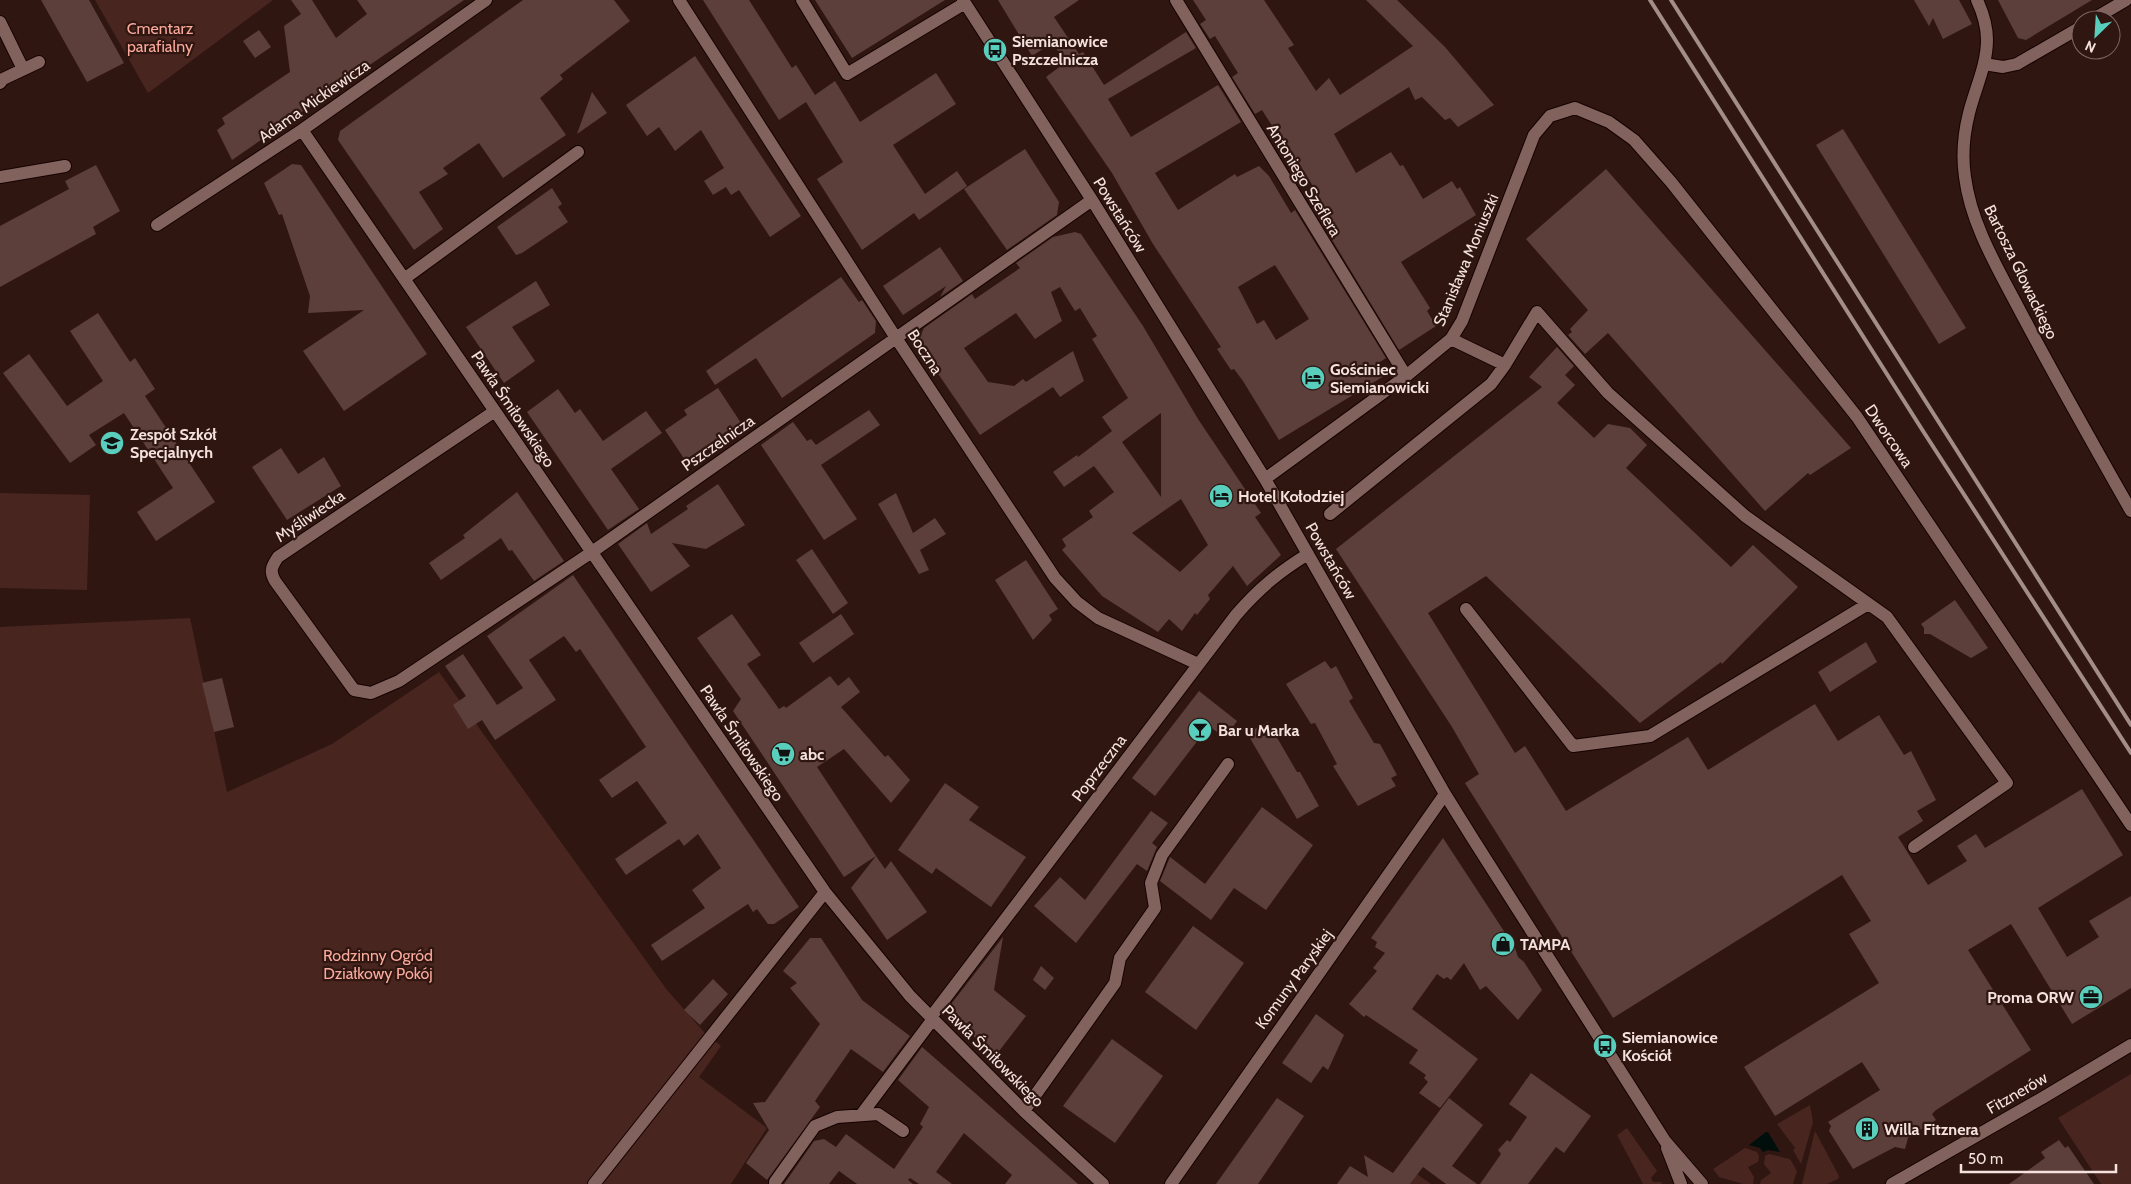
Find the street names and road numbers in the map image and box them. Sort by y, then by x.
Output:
street label: Adama Mickiewicza [255,55,373,146]
street label: Antoniego Szeflera [1263,120,1345,240]
street label: Powstańców [1089,174,1151,257]
street label: Stanisława Moniuszki [1429,191,1503,329]
street label: Bartosza Głowackiego [1980,202,2062,342]
street label: Boczna [903,326,947,378]
street label: Pawła Śmiłowskiego [467,347,559,471]
street label: Dworcowa [1861,401,1917,471]
street label: Pszczelnicza [678,411,758,475]
street label: Myśliwiecka [272,486,349,546]
street label: Powstańców [1301,519,1361,603]
street label: Pawła Śmiłowskiego [696,681,788,805]
street label: Poprzeczna [1068,731,1130,805]
street label: Komuny Paryskiej [1251,925,1337,1033]
street label: Pawła Śmiłowskiego [938,1001,1048,1111]
street label: Fitznerów [1983,1068,2051,1118]

